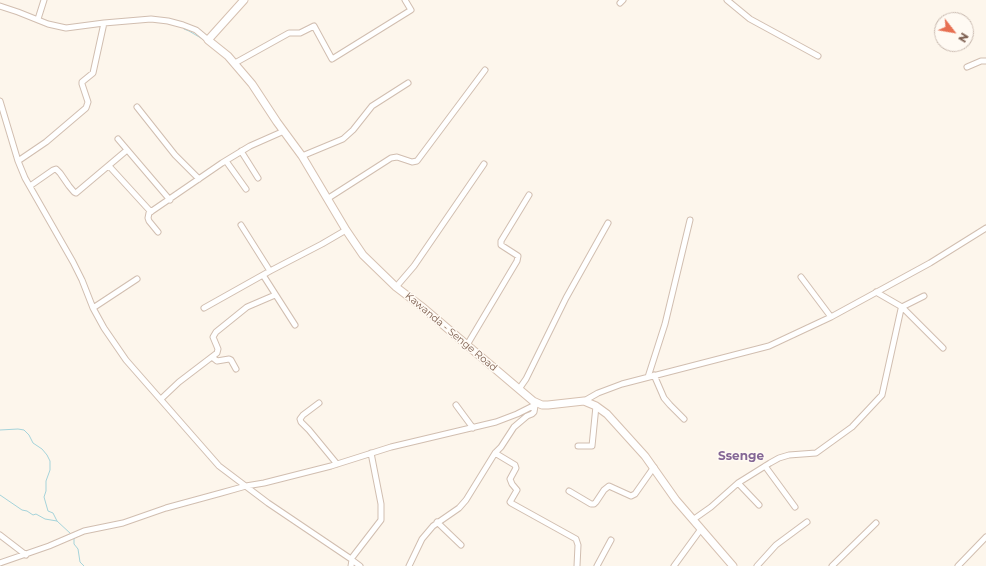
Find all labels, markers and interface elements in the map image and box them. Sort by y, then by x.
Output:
north arrow [934,12,974,52]
text: N [955,30,972,45]
street label: Kawanda - Senge Road [403,290,499,374]
district label: Ssenge [718,449,764,463]

